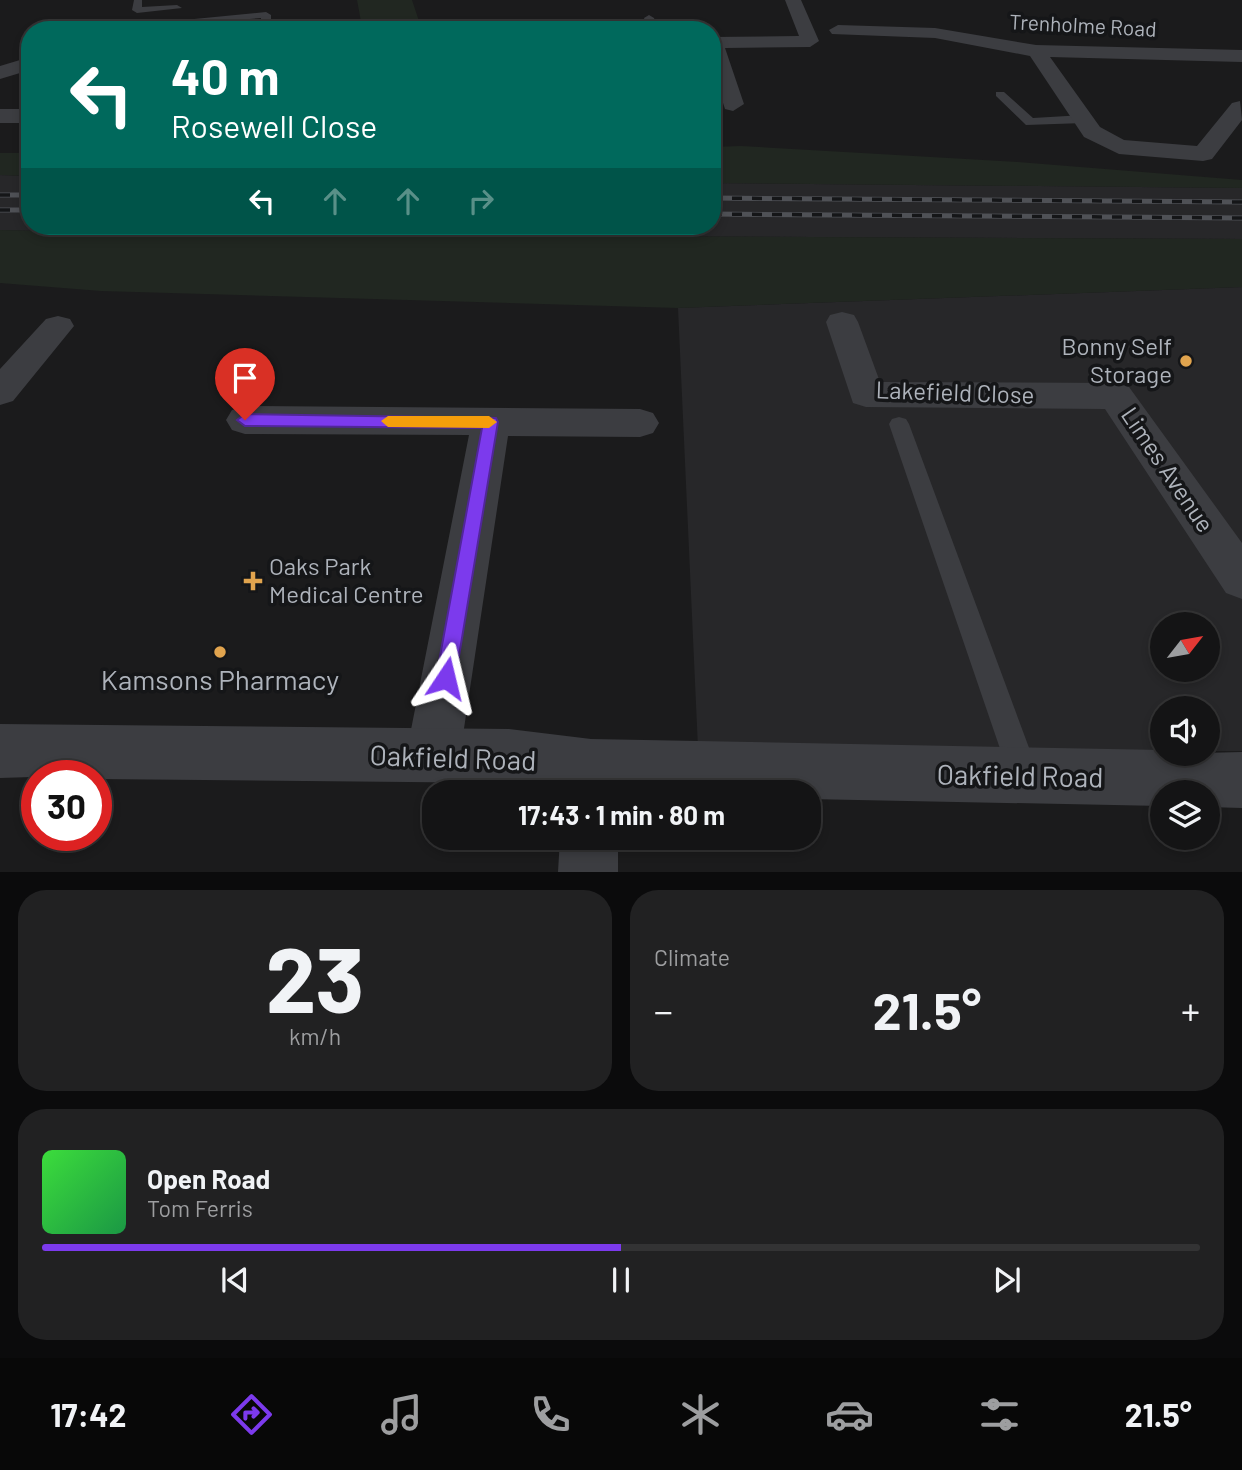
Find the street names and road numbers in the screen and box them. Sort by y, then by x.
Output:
street label: Trenholme Road [1009,8,1157,41]
street label: Lakefield Close [875,374,1035,409]
street label: Limes Avenue [1116,401,1221,537]
street label: Oakfield Road [369,737,537,777]
street label: Oakfield Road [936,757,1104,793]

